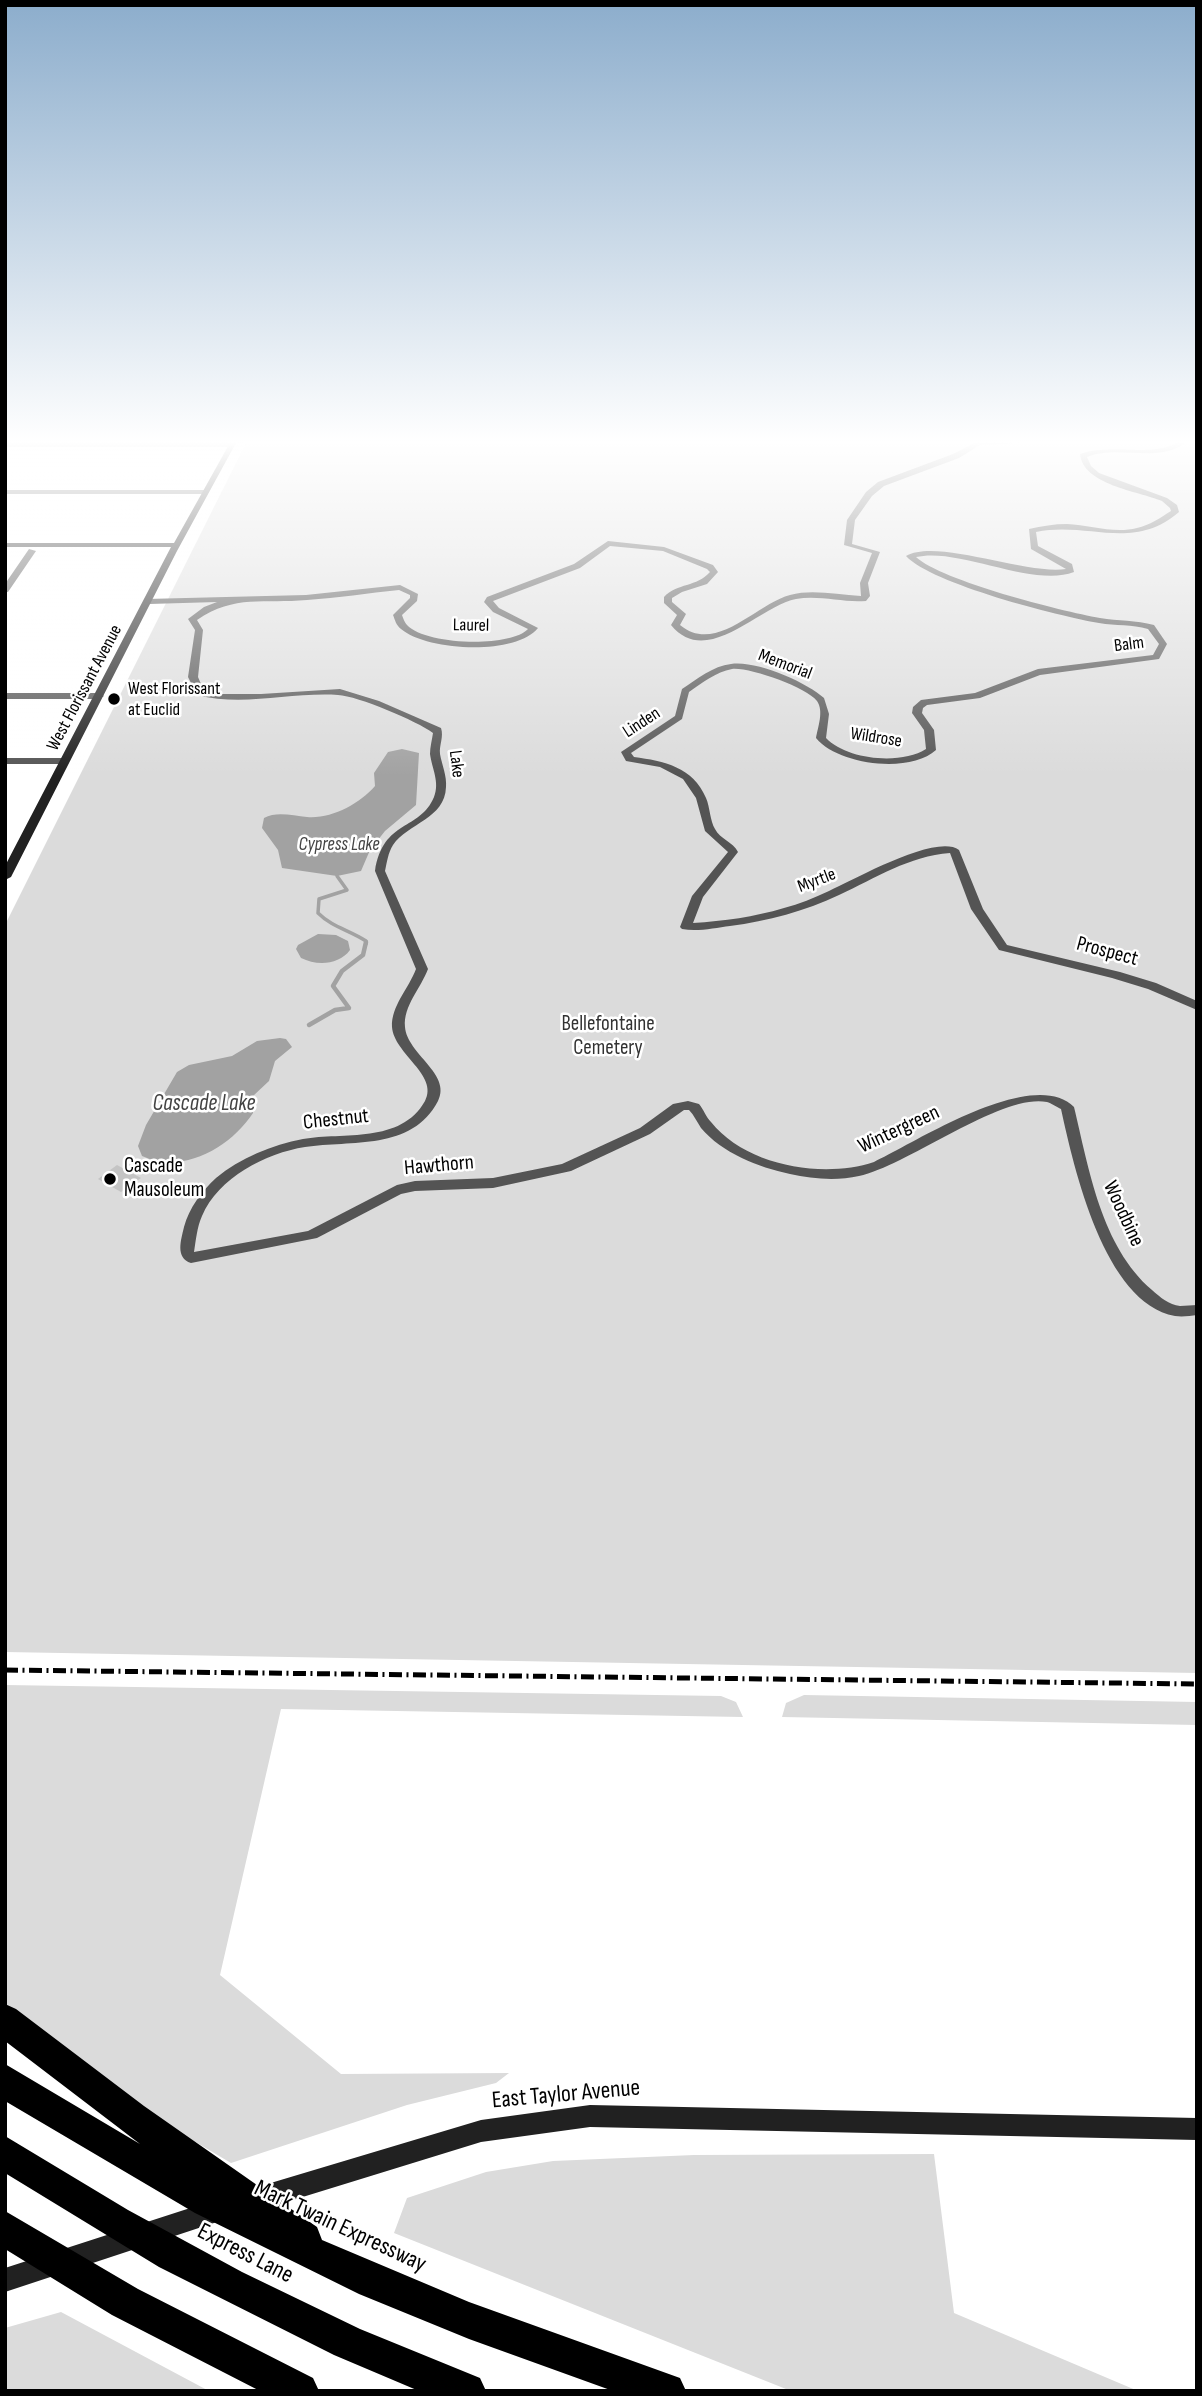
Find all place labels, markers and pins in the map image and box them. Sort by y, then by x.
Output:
place label: West Florissant at Euclid [128,678,221,720]
marker: West Florissant at Euclid [106,691,122,707]
place label: Cascade Mausoleum [124,1154,204,1204]
marker: Cascade Mausoleum [102,1171,118,1187]

